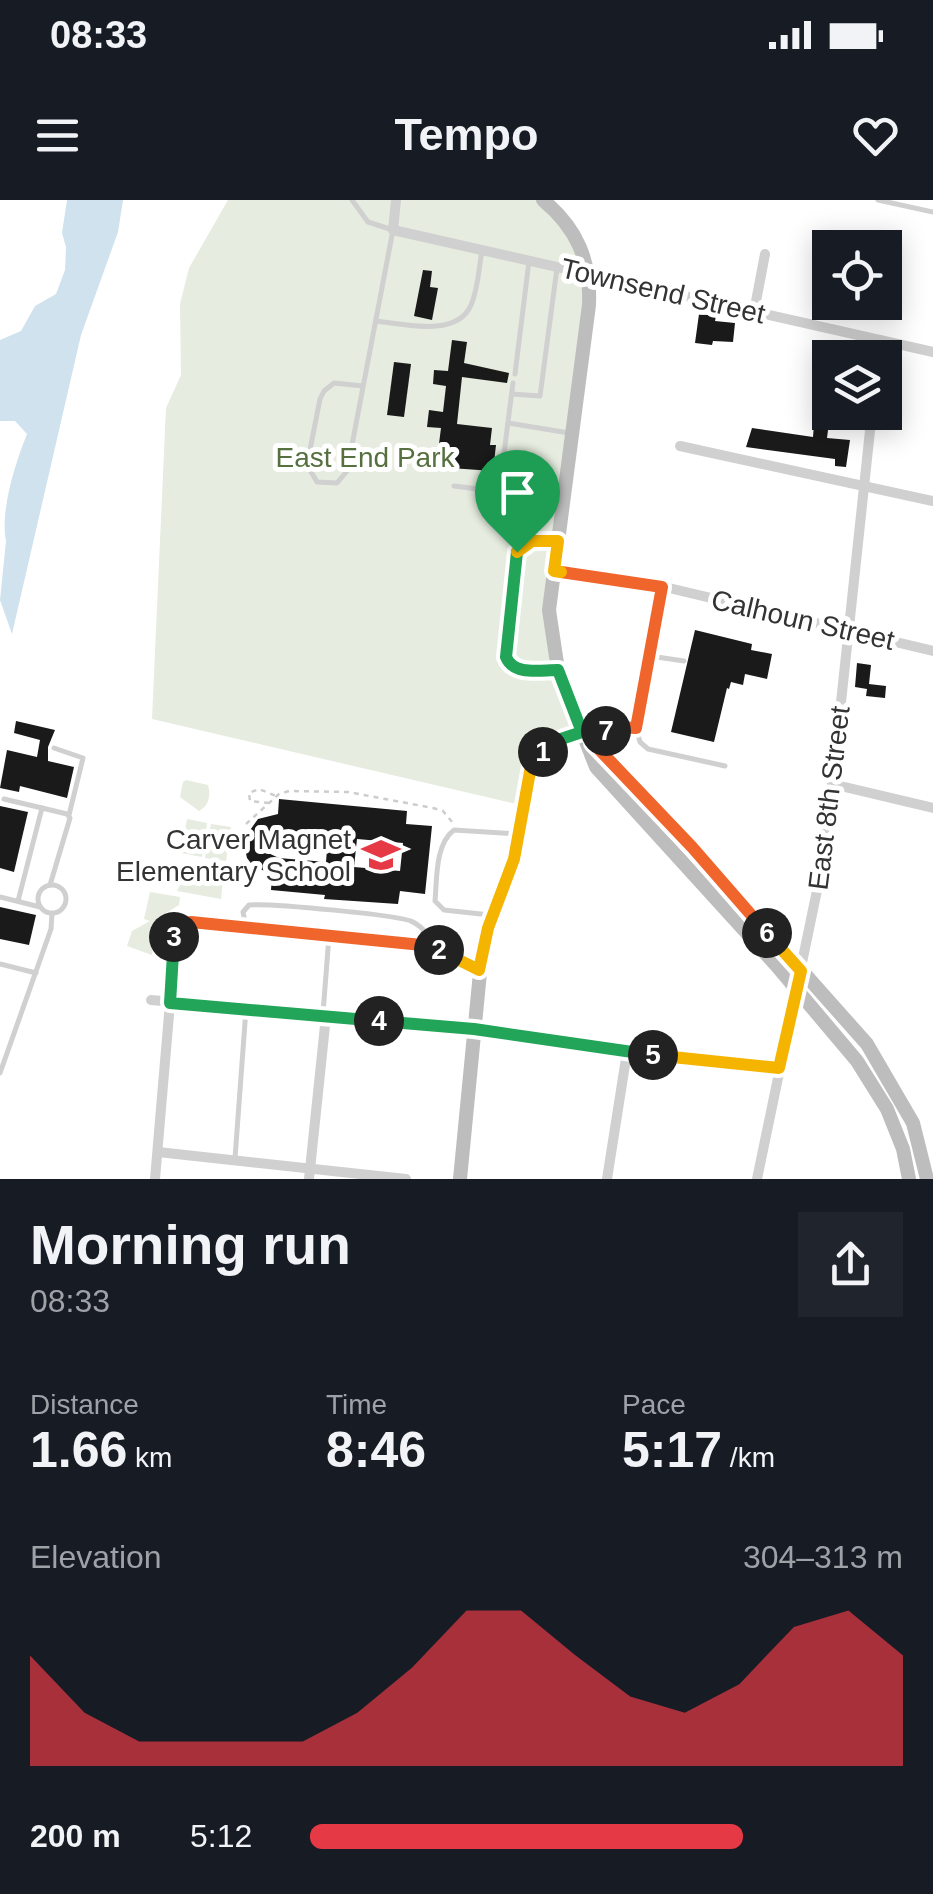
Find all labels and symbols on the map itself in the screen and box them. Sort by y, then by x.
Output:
street label: Townsend Street [558,252,768,330]
park label: East End Park [276,442,455,473]
pin [475,450,560,553]
street label: Calhoun Street [709,584,898,656]
street label: East 8th Street [802,704,856,892]
pin: 7 [581,706,631,756]
pin: 1 [518,727,568,777]
place label: Carver Magnet Elementary School [116,824,351,887]
school or university icon: Carver Magnet Elementary School [360,834,402,876]
pin: 6 [742,908,792,958]
pin: 3 [149,912,199,962]
pin: 2 [414,925,464,975]
pin: 4 [354,996,404,1046]
pin: 5 [628,1030,678,1080]

